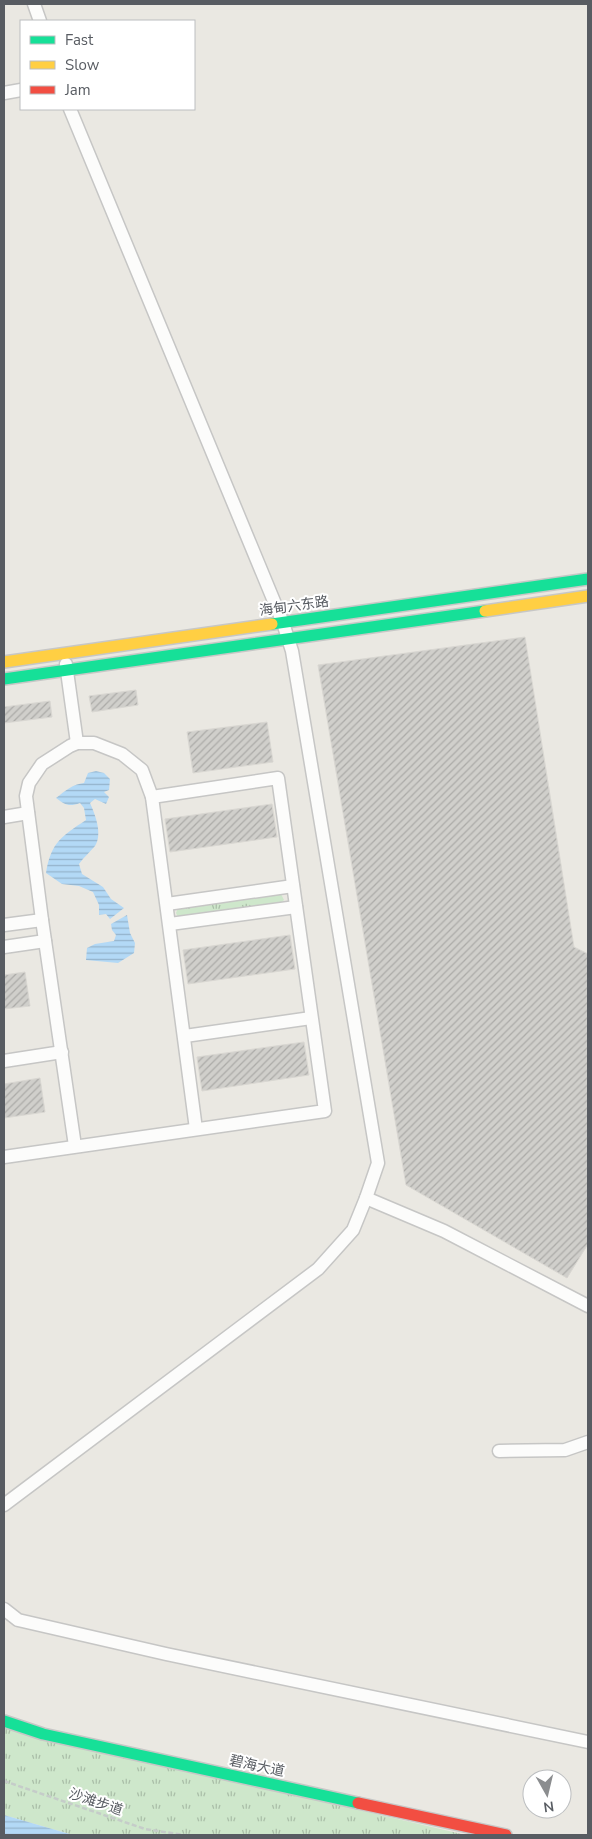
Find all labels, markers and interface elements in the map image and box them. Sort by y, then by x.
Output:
legend [20,20,195,110]
text: Fast [65,30,94,50]
text: Slow [65,55,100,75]
text: Jam [64,80,91,100]
street label: 海甸六东路 [258,592,330,620]
street label: 碧海大道 [228,1751,286,1781]
north arrow [522,1769,572,1819]
street label: 沙滩步道 [66,1784,126,1820]
text: N [542,1796,555,1817]

